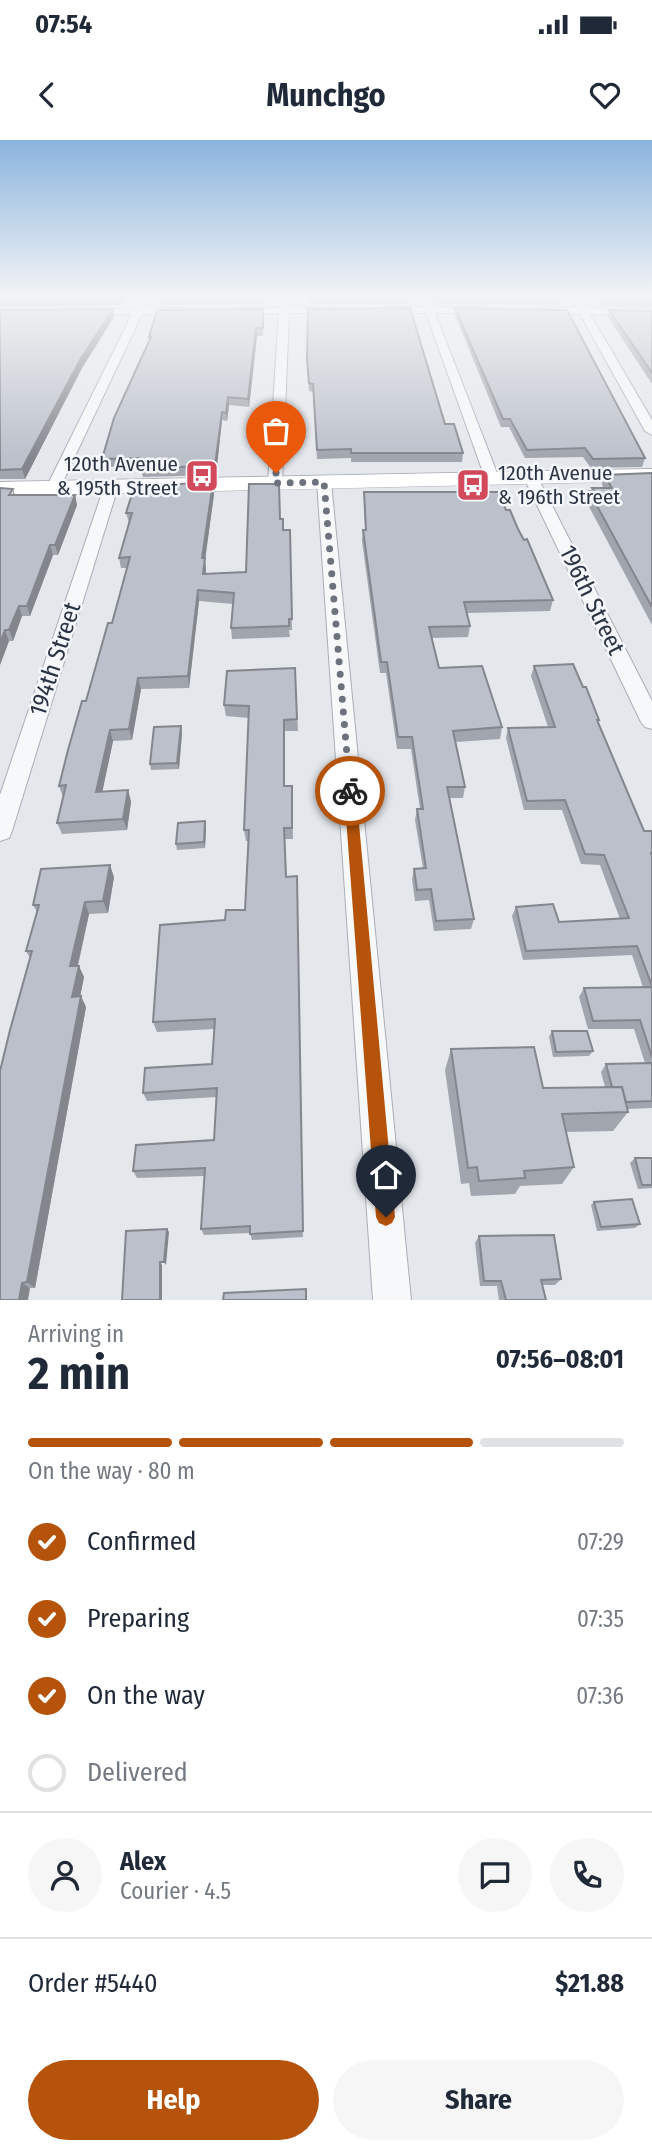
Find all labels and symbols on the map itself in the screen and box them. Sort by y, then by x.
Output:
pin [246,401,306,473]
place label: 120th Avenue & 195th Street [57,451,178,501]
bus stop icon: 120th Avenue & 195th Street [183,457,221,495]
place label: 120th Avenue & 196th Street [498,460,620,510]
bus stop icon: 120th Avenue & 196th Street [454,466,492,504]
street label: 196th Street [554,541,631,659]
street label: 194th Street [24,599,87,719]
courier [315,756,385,826]
pin [356,1145,416,1217]

